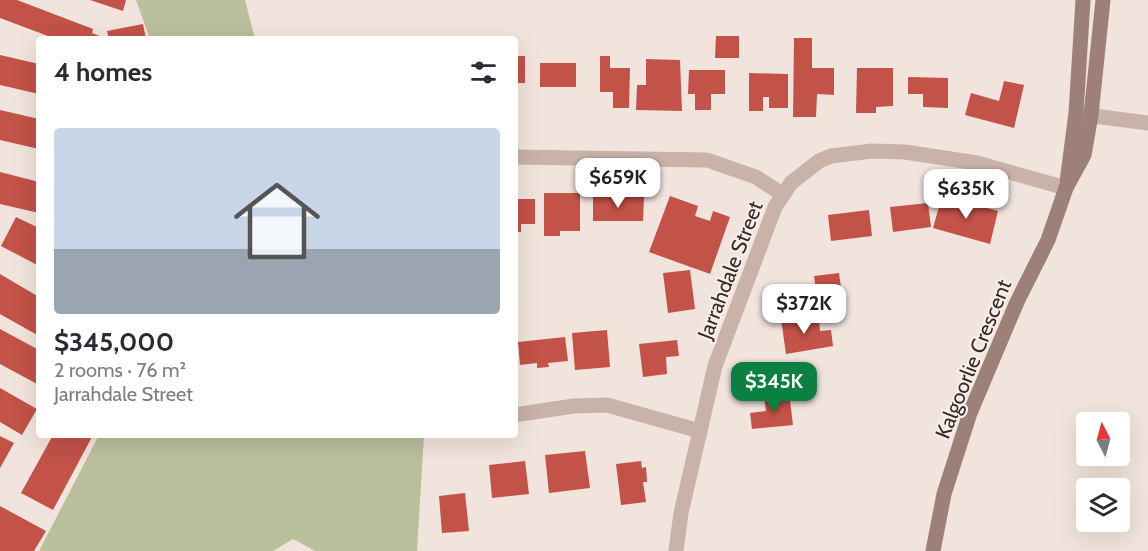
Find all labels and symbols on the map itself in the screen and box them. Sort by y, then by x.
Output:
pin: $659K [576,158,660,209]
pin: $635K [924,169,1008,220]
street label: Jarrahdale Street [692,197,768,343]
street label: Kalgoorlie Crescent [930,276,1016,442]
pin: $372K [762,284,846,335]
pin: $345K [732,362,816,413]
north arrow [1076,412,1130,466]

